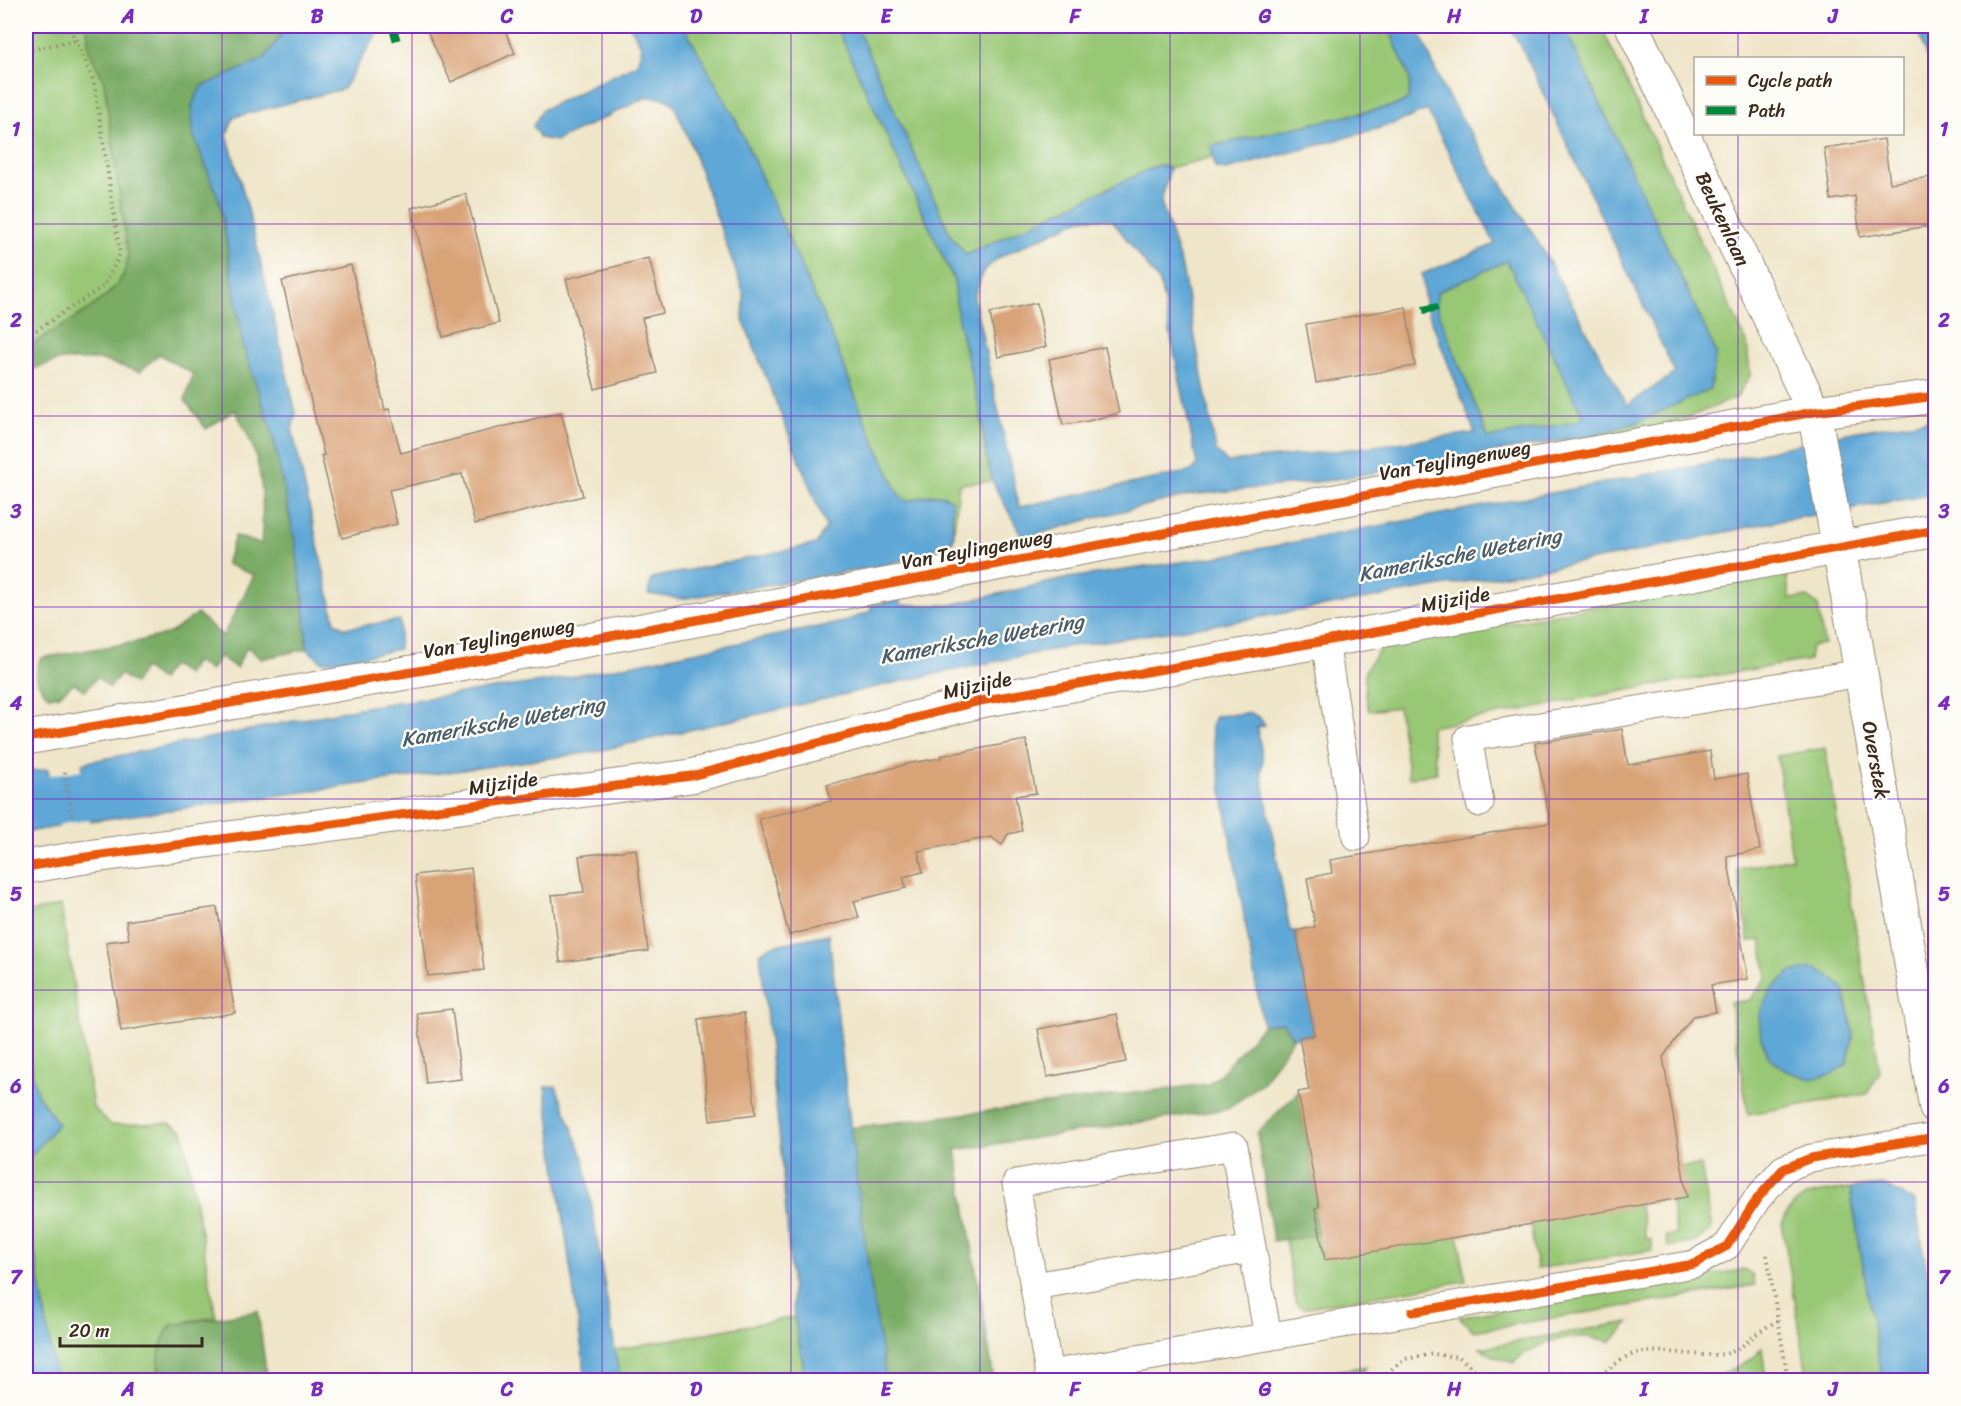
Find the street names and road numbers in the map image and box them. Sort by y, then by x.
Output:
street label: Beukenlaan [1685,166,1760,273]
street label: Van Teylingenweg [1377,430,1534,491]
street label: Van Teylingenweg [899,519,1056,580]
street label: Mijzijde [1418,576,1493,623]
street label: Van Teylingenweg [421,608,578,669]
street label: Mijzijde [940,661,1015,710]
street label: Overstek [1851,718,1900,802]
street label: Mijzijde [466,761,540,806]

